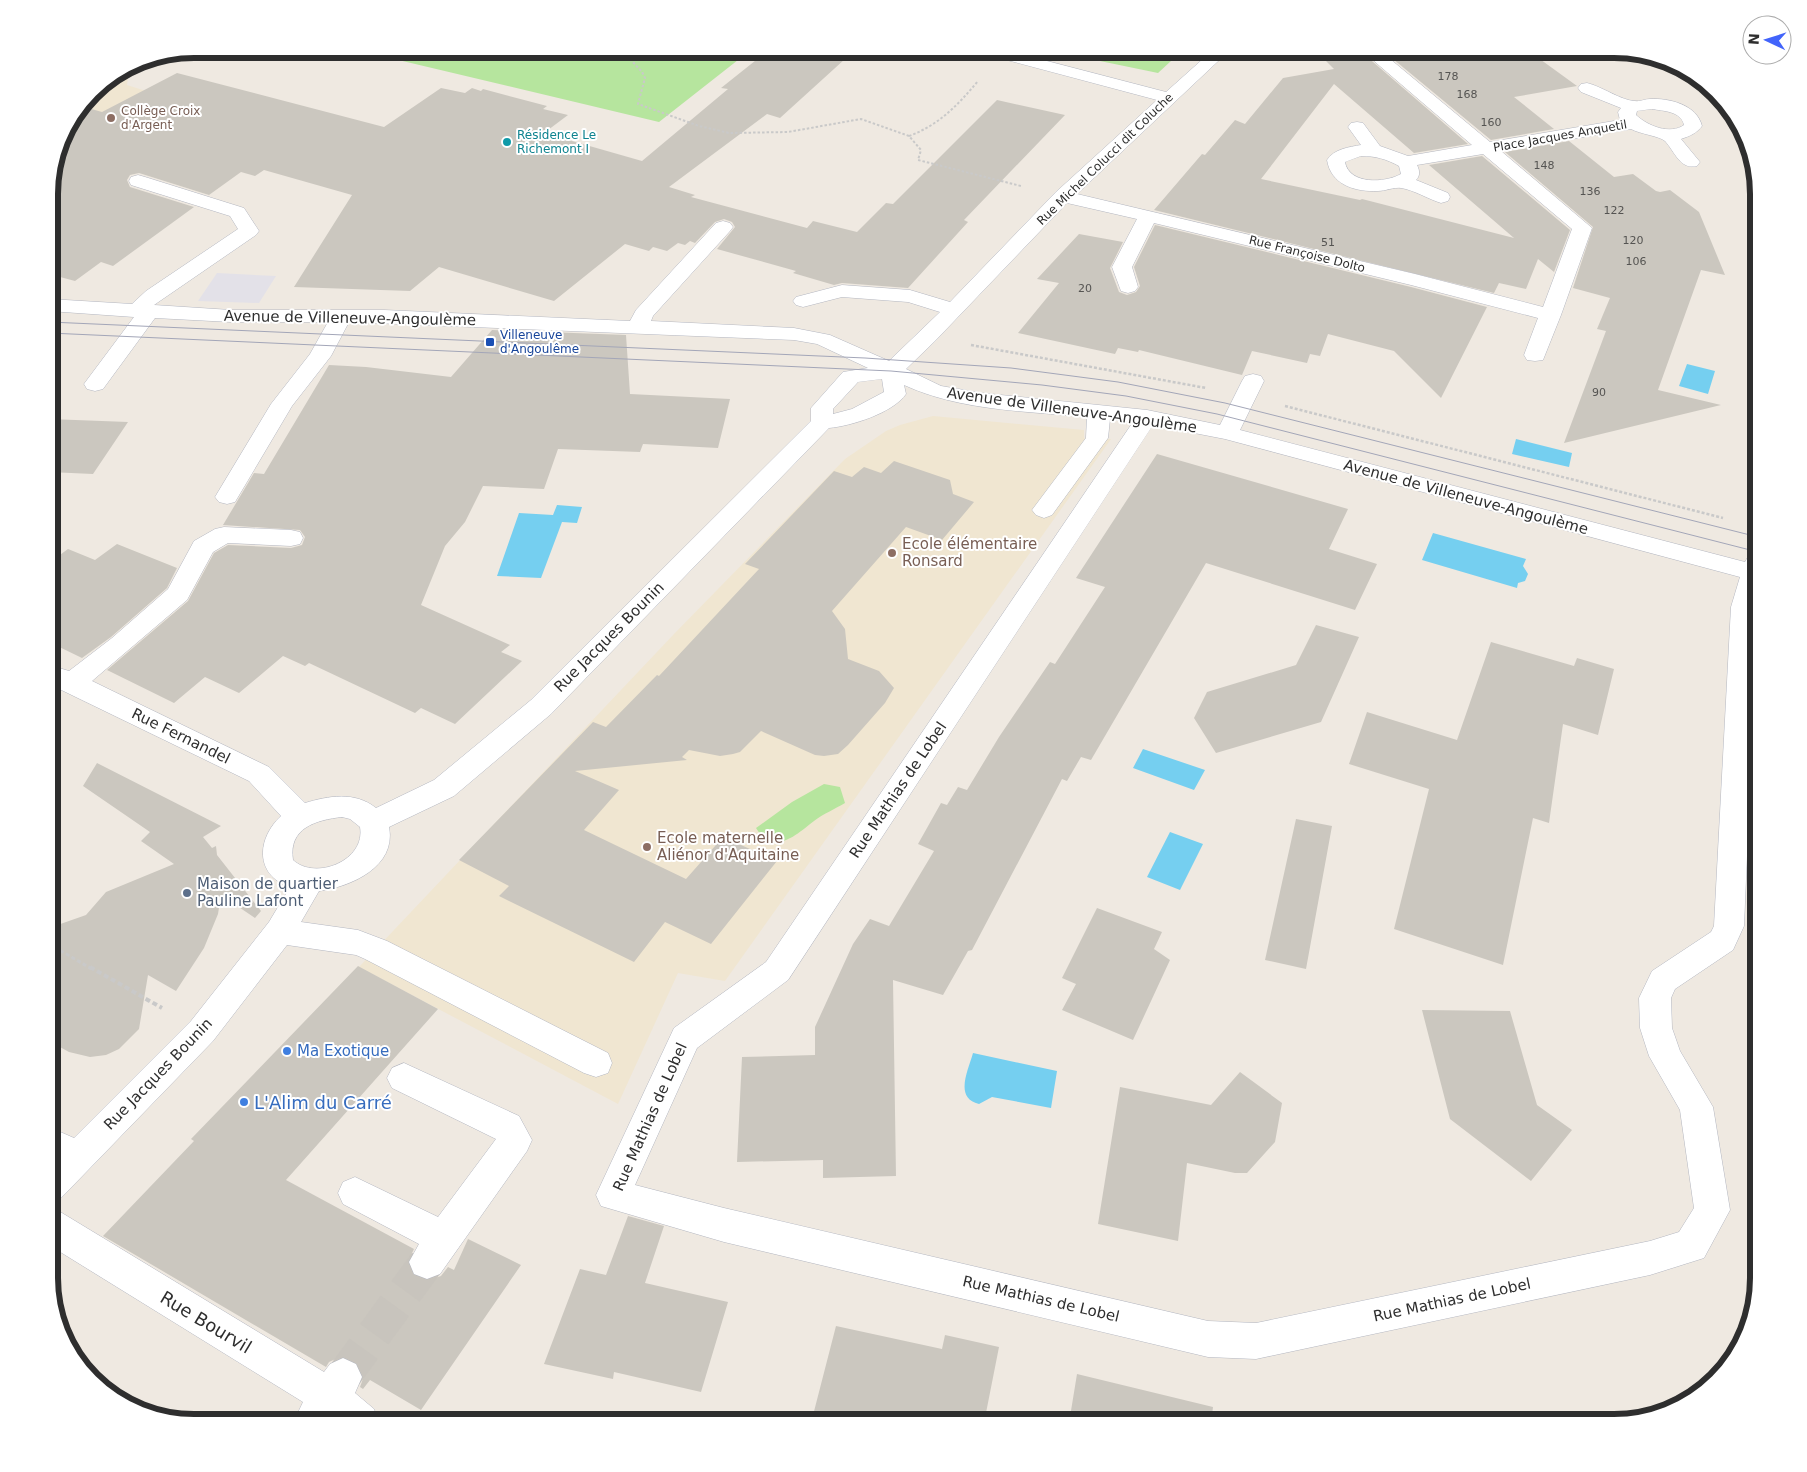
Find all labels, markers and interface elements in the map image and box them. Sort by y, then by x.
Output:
north arrow [1742,15,1792,65]
text: N [1746,33,1762,45]
house number: 178 [1438,70,1459,83]
house number: 168 [1457,88,1478,101]
street label: Rue Michel Colucci dit Coluche [1034,90,1176,228]
place label: Collège Croix d'Argent [121,104,200,132]
marker: Collège Croix d'Argent [105,112,117,124]
house number: 160 [1481,116,1502,129]
street label: Place Jacques Anquetil [1492,117,1628,155]
place label: Résidence Le Richemont I [517,128,596,156]
marker: Résidence Le Richemont I [501,136,513,148]
house number: 148 [1534,159,1555,172]
house number: 136 [1580,185,1601,198]
house number: 122 [1604,204,1625,217]
street label: Rue Françoise Dolto [1247,233,1367,275]
house number: 120 [1623,234,1644,247]
house number: 51 [1321,236,1335,249]
house number: 106 [1626,255,1647,268]
house number: 20 [1078,282,1092,295]
street label: Avenue de Villeneuve-Angoulème [224,307,476,329]
place label: Villeneuve d'Angoulême [500,328,579,356]
marker: Villeneuve d'Angoulême [484,336,496,348]
street label: Avenue de Villeneuve-Angoulème [946,384,1198,436]
house number: 90 [1592,386,1606,399]
street label: Avenue de Villeneuve-Angoulème [1342,456,1590,538]
place label: Ecole élémentaire Ronsard [902,535,1037,570]
marker: Ecole élémentaire Ronsard [886,547,898,559]
street label: Rue Jacques Bounin [550,578,668,696]
street label: Rue Fernandel [129,704,233,768]
street label: Rue Mathias de Lobel [846,718,950,862]
place label: Ecole maternelle Aliénor d'Aquitaine [657,829,799,864]
marker: Ecole maternelle Aliénor d'Aquitaine [641,841,653,853]
place label: Maison de quartier Pauline Lafont [197,875,339,910]
marker: Maison de quartier Pauline Lafont [181,887,193,899]
street label: Rue Jacques Bounin [100,1014,216,1134]
street label: Rue Mathias de Lobel [609,1040,691,1194]
place label: Ma Exotique [297,1042,389,1060]
marker: Ma Exotique [281,1045,293,1057]
place label: L'Alim du Carré [254,1092,392,1113]
marker: L'Alim du Carré [238,1096,250,1108]
street label: Rue Mathias de Lobel [961,1272,1121,1326]
street label: Rue Mathias de Lobel [1372,1275,1532,1325]
street label: Rue Bourvil [157,1287,255,1357]

